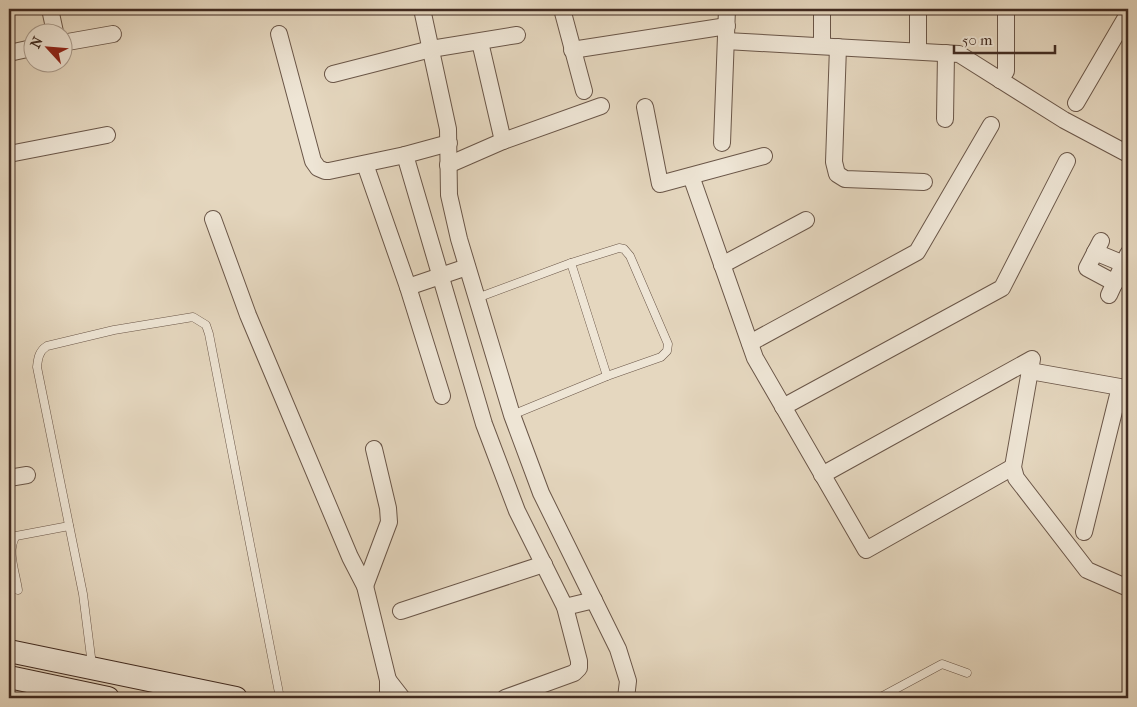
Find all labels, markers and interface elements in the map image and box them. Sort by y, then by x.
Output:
north arrow [22,22,72,72]
scale bar [954,22,1056,54]
text: 50 m [962,31,993,49]
text: N [27,34,47,51]

